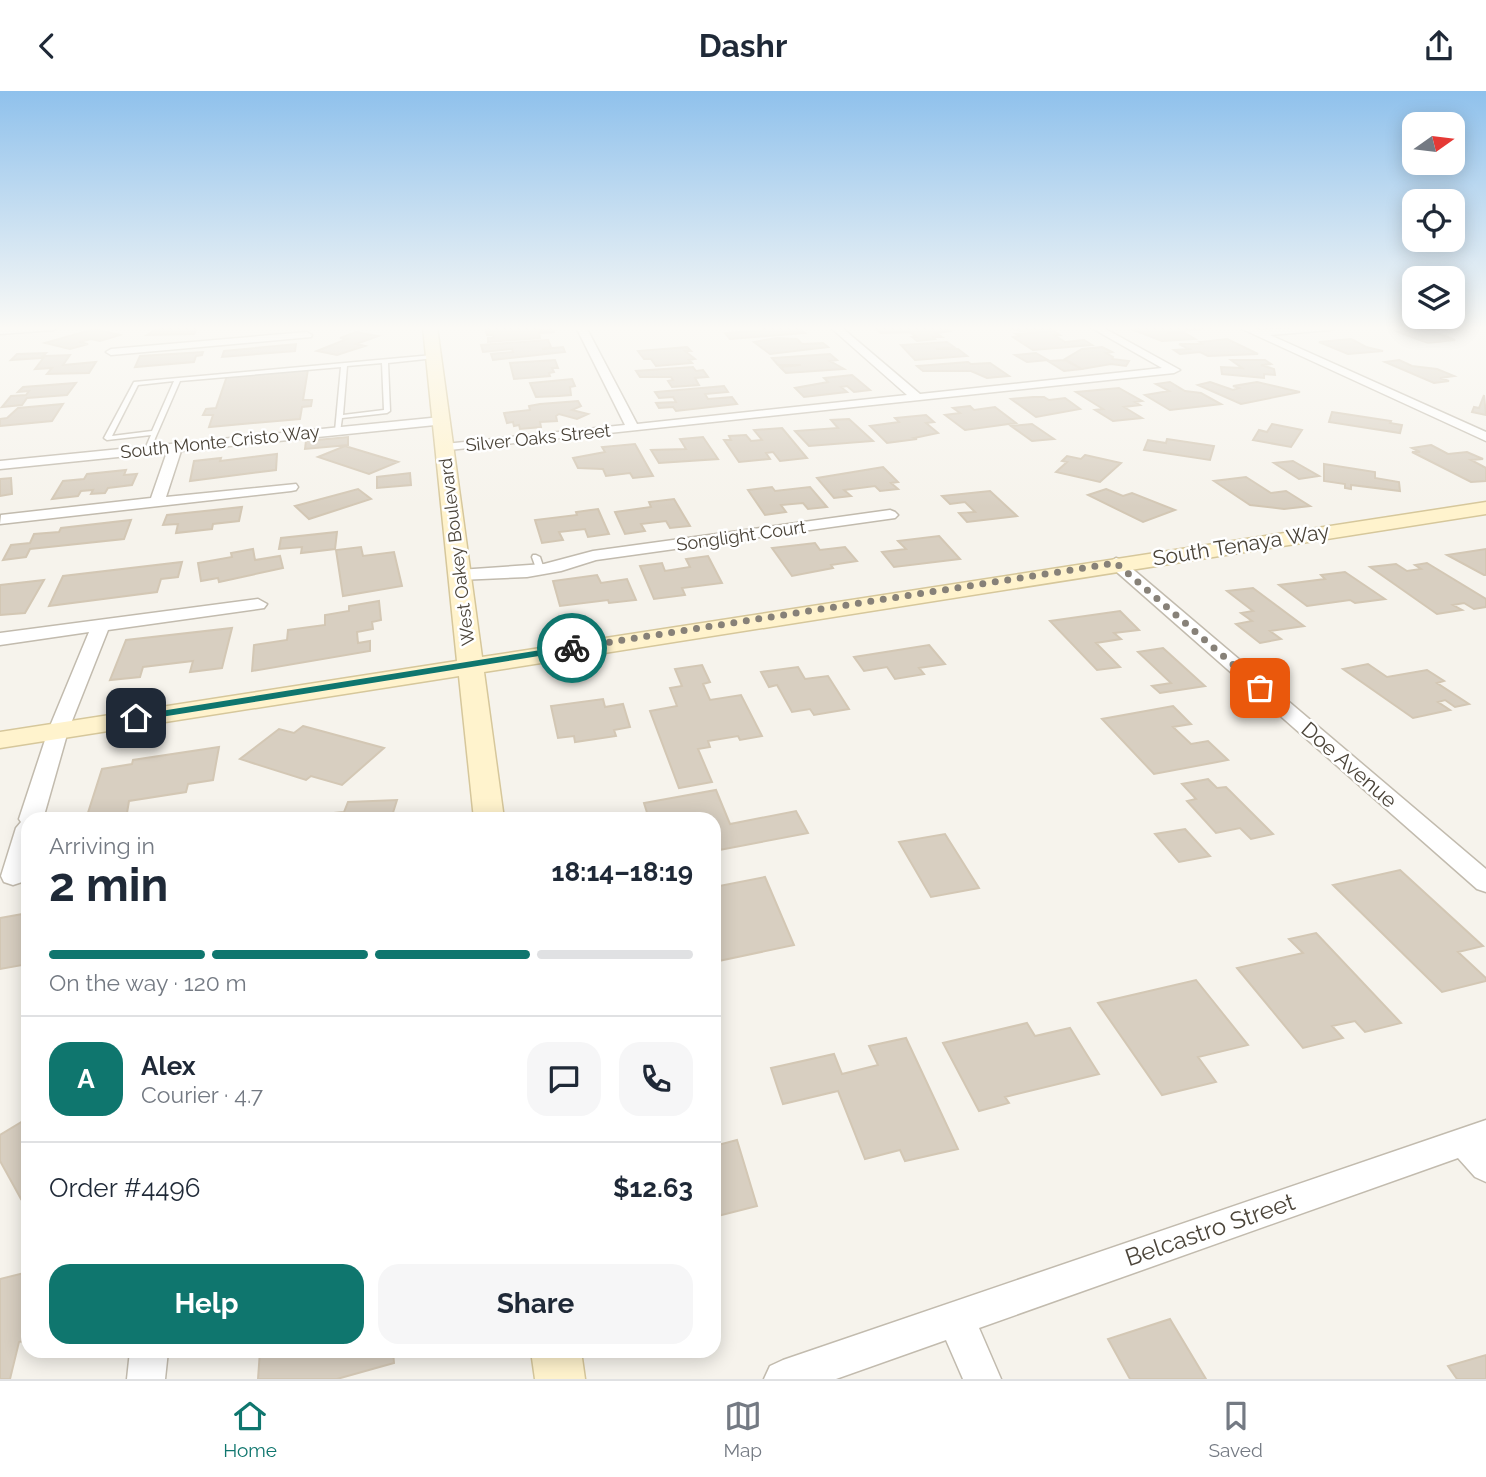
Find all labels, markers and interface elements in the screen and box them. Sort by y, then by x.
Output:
icon: back [28,27,66,65]
text: Dashr [699,27,787,64]
icon: share [1420,27,1458,65]
north arrow [1402,112,1465,175]
map controls [1402,112,1465,329]
button: locate [1402,189,1465,252]
button: layers [1402,266,1465,329]
street label: Silver Oaks Street [464,419,612,456]
street label: South Monte Cristo Way [119,421,321,462]
street label: West Oakey Boulevard [435,457,478,647]
street label: Songlight Court [675,516,807,555]
street label: South Tenaya Way [1151,518,1331,571]
courier [537,613,607,683]
icon: bike [553,629,591,667]
pin [1230,658,1290,718]
icon: bag [1241,669,1279,707]
pin [106,688,166,748]
icon: home [117,699,155,737]
street label: Doe Avenue [1297,716,1402,813]
text: Arriving in [49,832,155,859]
text: 18:14–18:19 [552,857,693,887]
text: 2 min [49,858,168,912]
text: On the way · 120 m [49,969,247,996]
button: chat [527,1042,601,1116]
button: phone [619,1042,693,1116]
text: Alex [141,1051,196,1081]
text: A [77,1064,95,1094]
text: Courier · 4.7 [141,1081,263,1108]
text: Order #4496 [49,1173,200,1203]
text: $12.63 [613,1173,693,1203]
street label: Belcastro Street [1121,1187,1298,1272]
button: Help [49,1264,364,1344]
button: Share [378,1264,693,1344]
tab: Home [223,1397,277,1461]
tab: Map [723,1397,762,1461]
tab: Saved [1208,1397,1263,1461]

